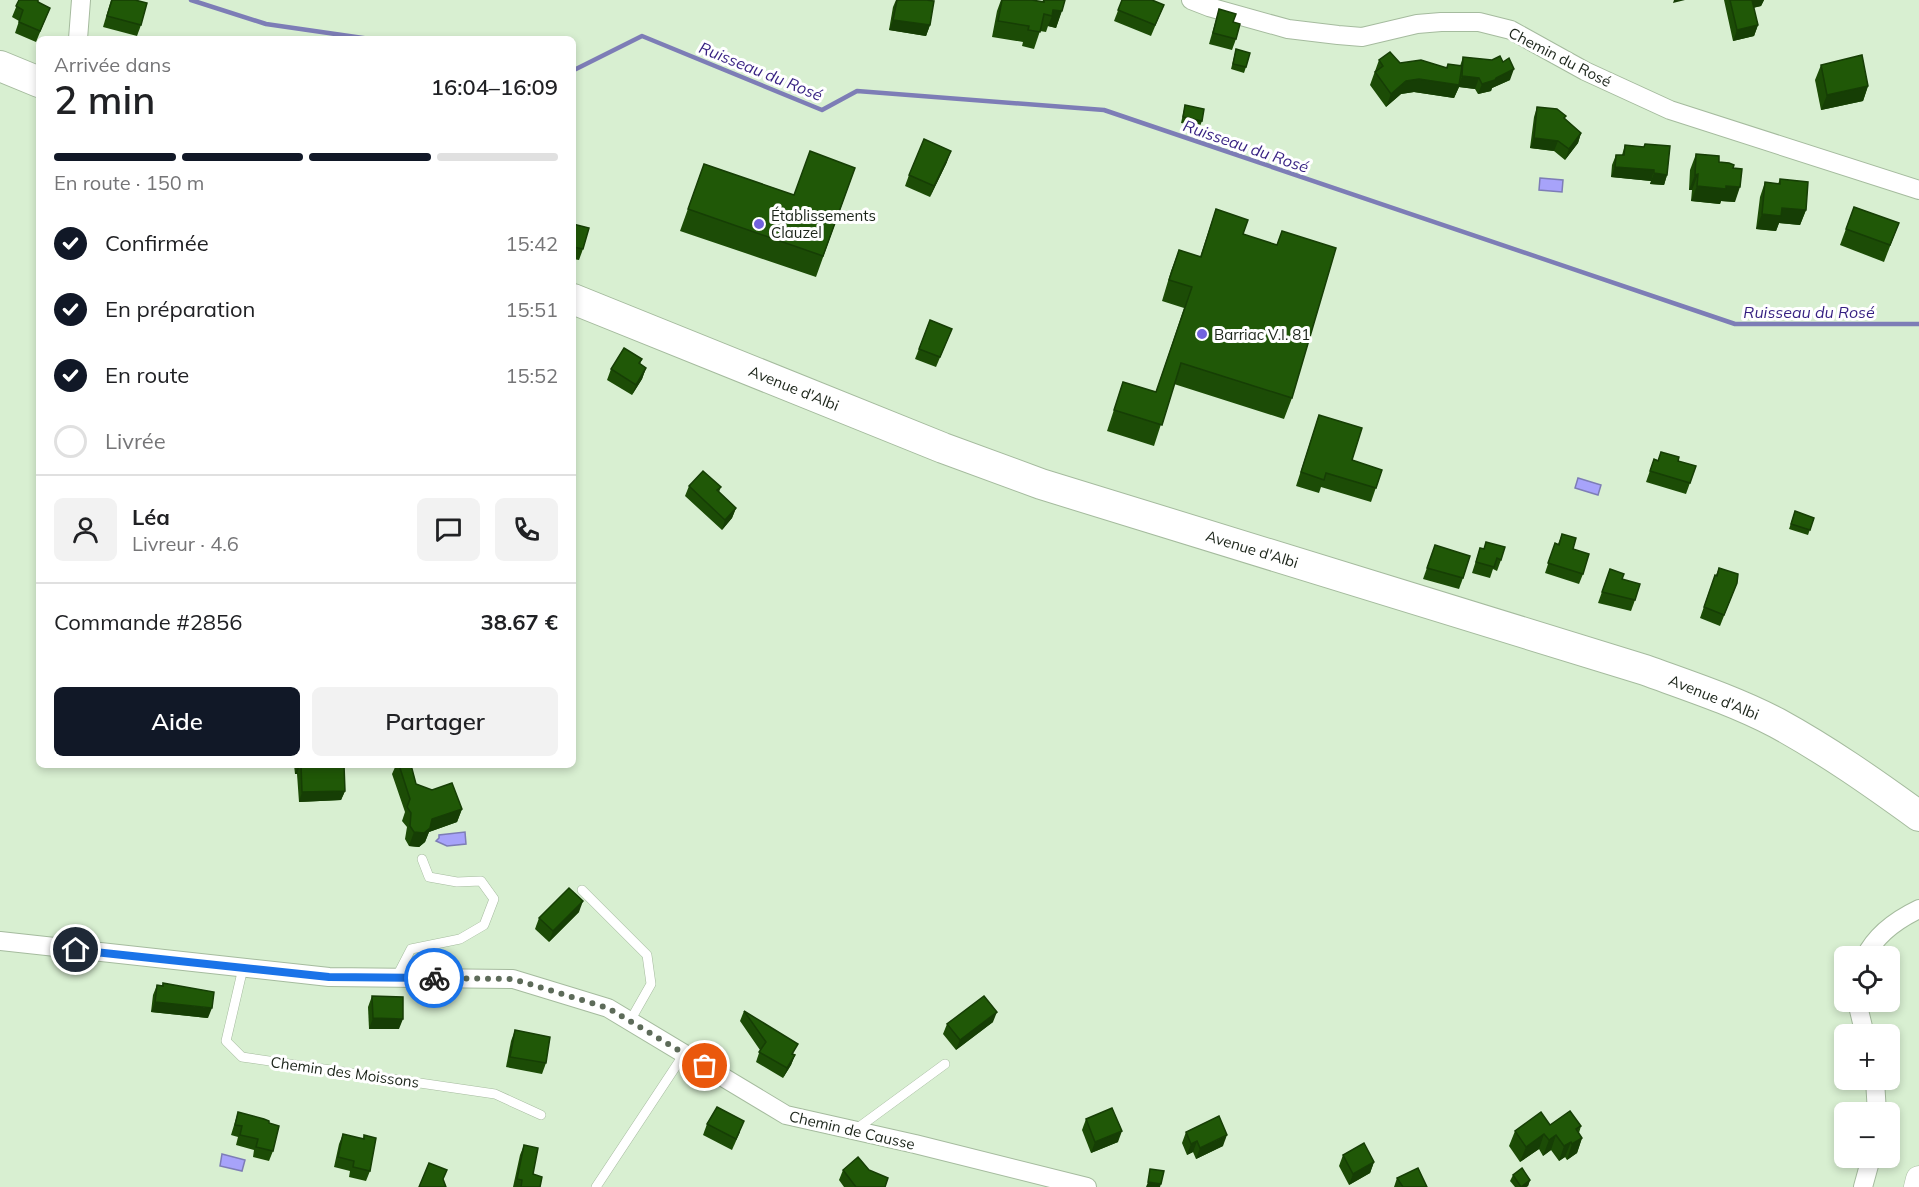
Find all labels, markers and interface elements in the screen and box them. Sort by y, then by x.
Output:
street label: Chemin du Rosé [1506,23,1614,91]
water label: Ruisseau du Rosé [696,37,826,105]
text: Arrivée dans [54,52,171,77]
text: 16:04–16:09 [431,73,558,101]
text: 2 min [54,75,155,124]
water label: Ruisseau du Rosé [1181,115,1312,177]
text: En route · 150 m [54,170,204,195]
place label: Établissements Clauzel [771,206,876,242]
marker: Établissements Clauzel [752,217,766,231]
icon: check [54,227,87,260]
text: Confirmée [105,229,209,257]
text: 15:42 [505,231,558,256]
icon: check [54,293,87,326]
text: En préparation [105,295,255,323]
text: 15:51 [505,297,558,322]
water label: Ruisseau du Rosé [1743,302,1875,322]
place label: Barriac V.I. 81 [1214,325,1310,344]
marker: Barriac V.I. 81 [1195,327,1209,341]
icon: check [54,359,87,392]
text: En route [105,361,189,389]
street label: Avenue d'Albi [746,361,842,415]
text: 15:52 [505,363,558,388]
text: Livrée [105,427,166,455]
button: person [54,498,117,561]
button: chat [417,498,480,561]
button: phone [495,498,558,561]
text: Léa [132,503,170,531]
street label: Avenue d'Albi [1203,526,1301,572]
text: Livreur · 4.6 [132,531,239,556]
text: Commande #2856 [54,608,242,636]
text: 38.67 € [481,608,558,636]
street label: Avenue d'Albi [1666,670,1762,724]
button: Aide [54,687,300,756]
button: Partager [312,687,558,756]
pin [50,924,101,975]
icon: home [59,933,92,966]
map controls [1834,946,1900,1168]
button: locate [1834,946,1900,1012]
courier [404,948,464,1008]
icon: bike [418,962,451,995]
button: + [1834,1024,1900,1090]
pin [679,1040,730,1091]
icon: bag [688,1049,721,1082]
street label: Chemin des Moissons [269,1052,421,1092]
button: − [1834,1102,1900,1168]
street label: Chemin de Causse [787,1106,917,1154]

